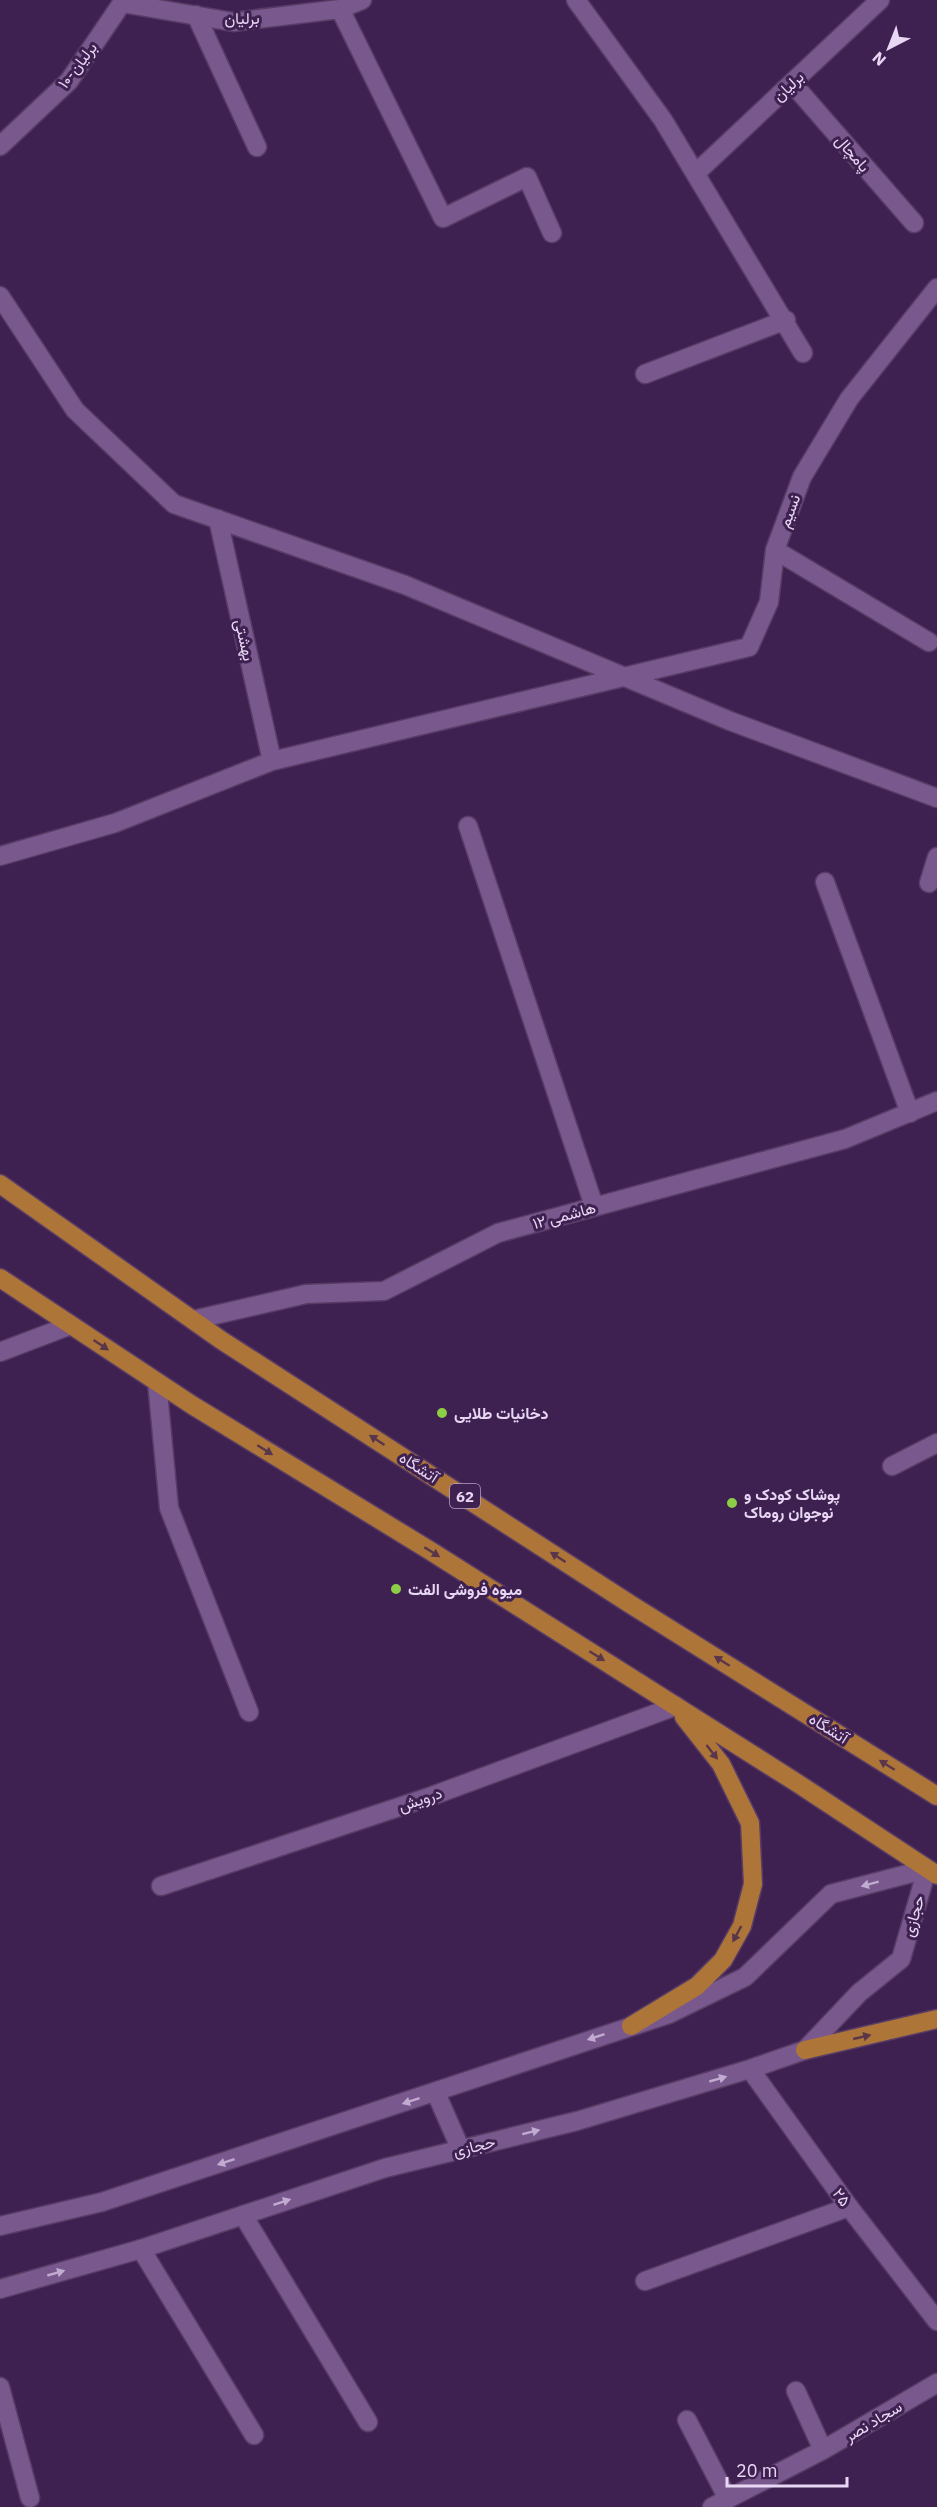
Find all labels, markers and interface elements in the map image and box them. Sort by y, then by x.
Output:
street label: برلیان [224,8,260,29]
north arrow [859,18,919,78]
street label: ۱۰-برلیان [53,38,102,93]
text: N [868,48,890,70]
street label: برلیان [768,67,808,106]
street label: پامچال [830,130,875,177]
street label: نسیم [774,492,805,531]
street label: بهشتی [230,617,260,663]
street label: ۱۲ هاشمی [530,1197,598,1234]
one-way arrow [93,1339,109,1351]
place label: دخانیات طلایی [454,1403,549,1423]
marker: دخانیات طلایی [435,1406,449,1420]
one-way arrow [368,1434,385,1445]
one-way arrow [257,1445,274,1456]
street label: آتشگاه [396,1447,443,1488]
road number: 62 [450,1484,480,1508]
place label: پوشاک کودک و نوجوان روماک [744,1484,840,1523]
marker: پوشاک کودک و نوجوان روماک [725,1496,739,1510]
one-way arrow [424,1546,440,1557]
one-way arrow [550,1552,566,1563]
place label: میوه فروشی الفت [408,1579,522,1600]
marker: میوه فروشی الفت [389,1582,403,1596]
one-way arrow [589,1650,605,1661]
one-way arrow [714,1656,731,1667]
street label: آتشگاه [806,1708,853,1748]
one-way arrow [705,1744,718,1760]
one-way arrow [879,1760,896,1771]
street label: درویش [396,1782,445,1817]
one-way arrow [861,1879,879,1889]
street label: حجازی [898,1893,930,1939]
one-way arrow [732,1926,742,1943]
one-way arrow [852,2032,871,2042]
one-way arrow [587,2033,605,2042]
one-way arrow [709,2074,727,2083]
one-way arrow [402,2097,420,2106]
one-way arrow [521,2127,540,2137]
street label: حجازی [451,2131,498,2162]
one-way arrow [217,2157,235,2167]
street label: ۲۵ [829,2184,855,2210]
one-way arrow [273,2197,291,2206]
one-way arrow [47,2268,65,2277]
street label: سجاد نصر [840,2396,906,2447]
scale bar [727,2450,847,2488]
text: 20 m [736,2459,778,2482]

